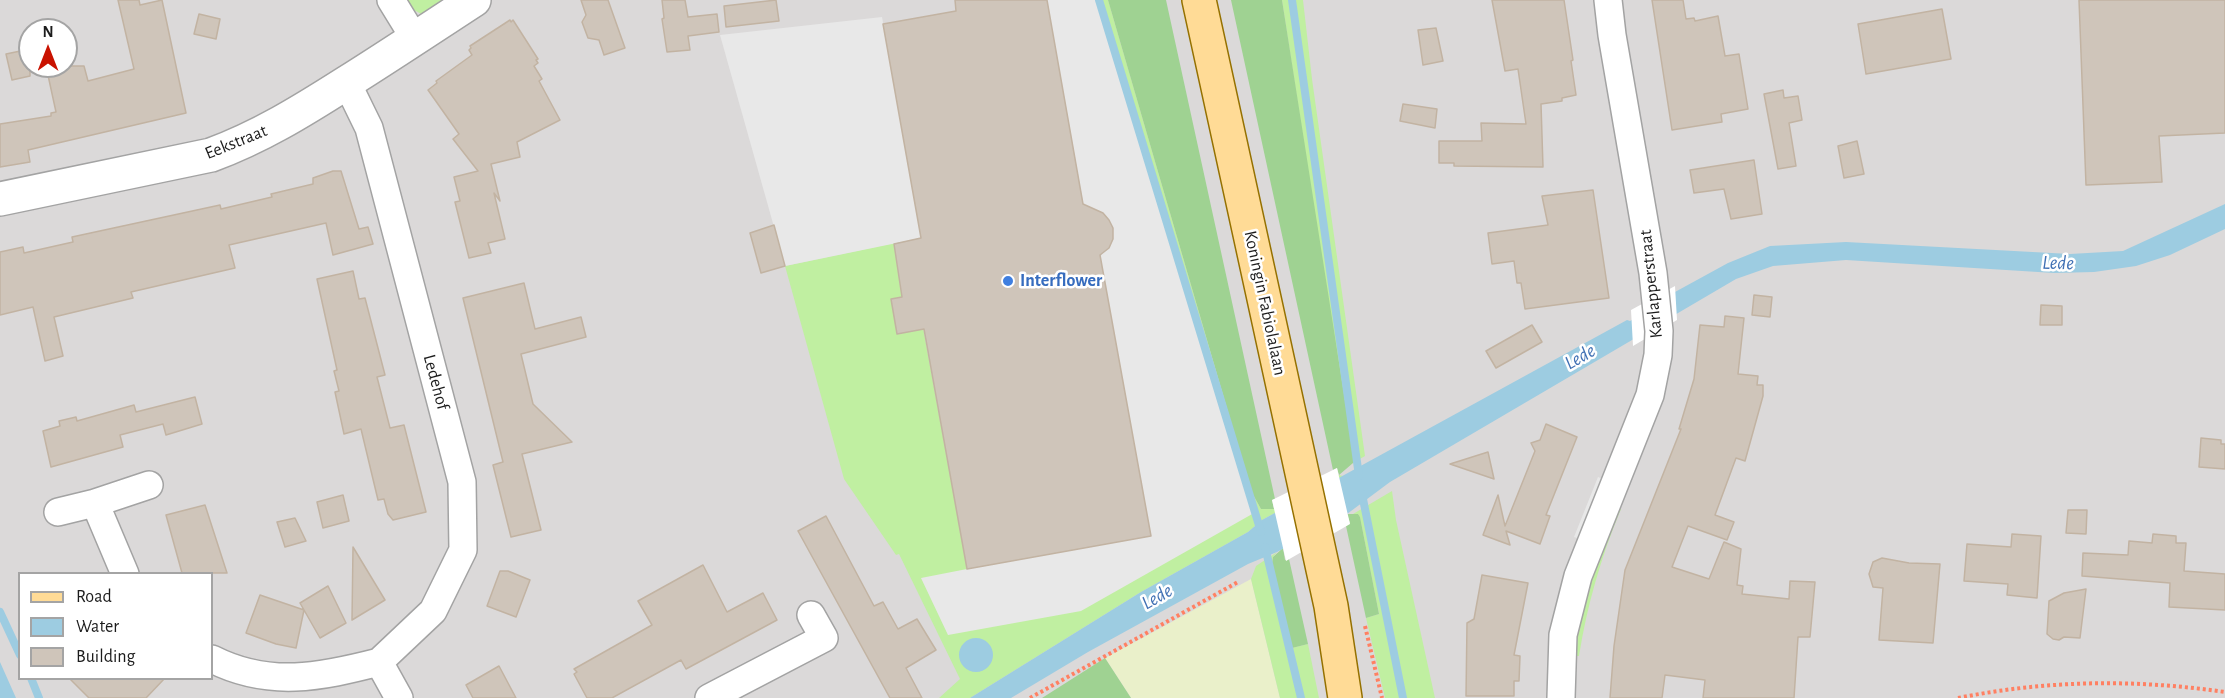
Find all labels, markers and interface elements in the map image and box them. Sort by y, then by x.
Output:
north arrow [18,18,78,78]
text: N [42,24,54,40]
street label: Eekstraat [202,120,270,164]
street label: Koningin Fabiolalaan [1239,229,1291,377]
street label: Karlapperstraat [1635,229,1667,339]
water label: Lede [2042,251,2074,275]
place label: Interflower [1020,270,1102,292]
marker: Interflower [1001,274,1015,288]
water label: Lede [1560,339,1600,375]
street label: Ledehof [418,352,454,412]
legend [18,572,213,680]
water label: Lede [1137,579,1177,615]
text: Road [76,588,112,606]
text: Water [76,618,119,636]
text: Building [76,648,135,666]

